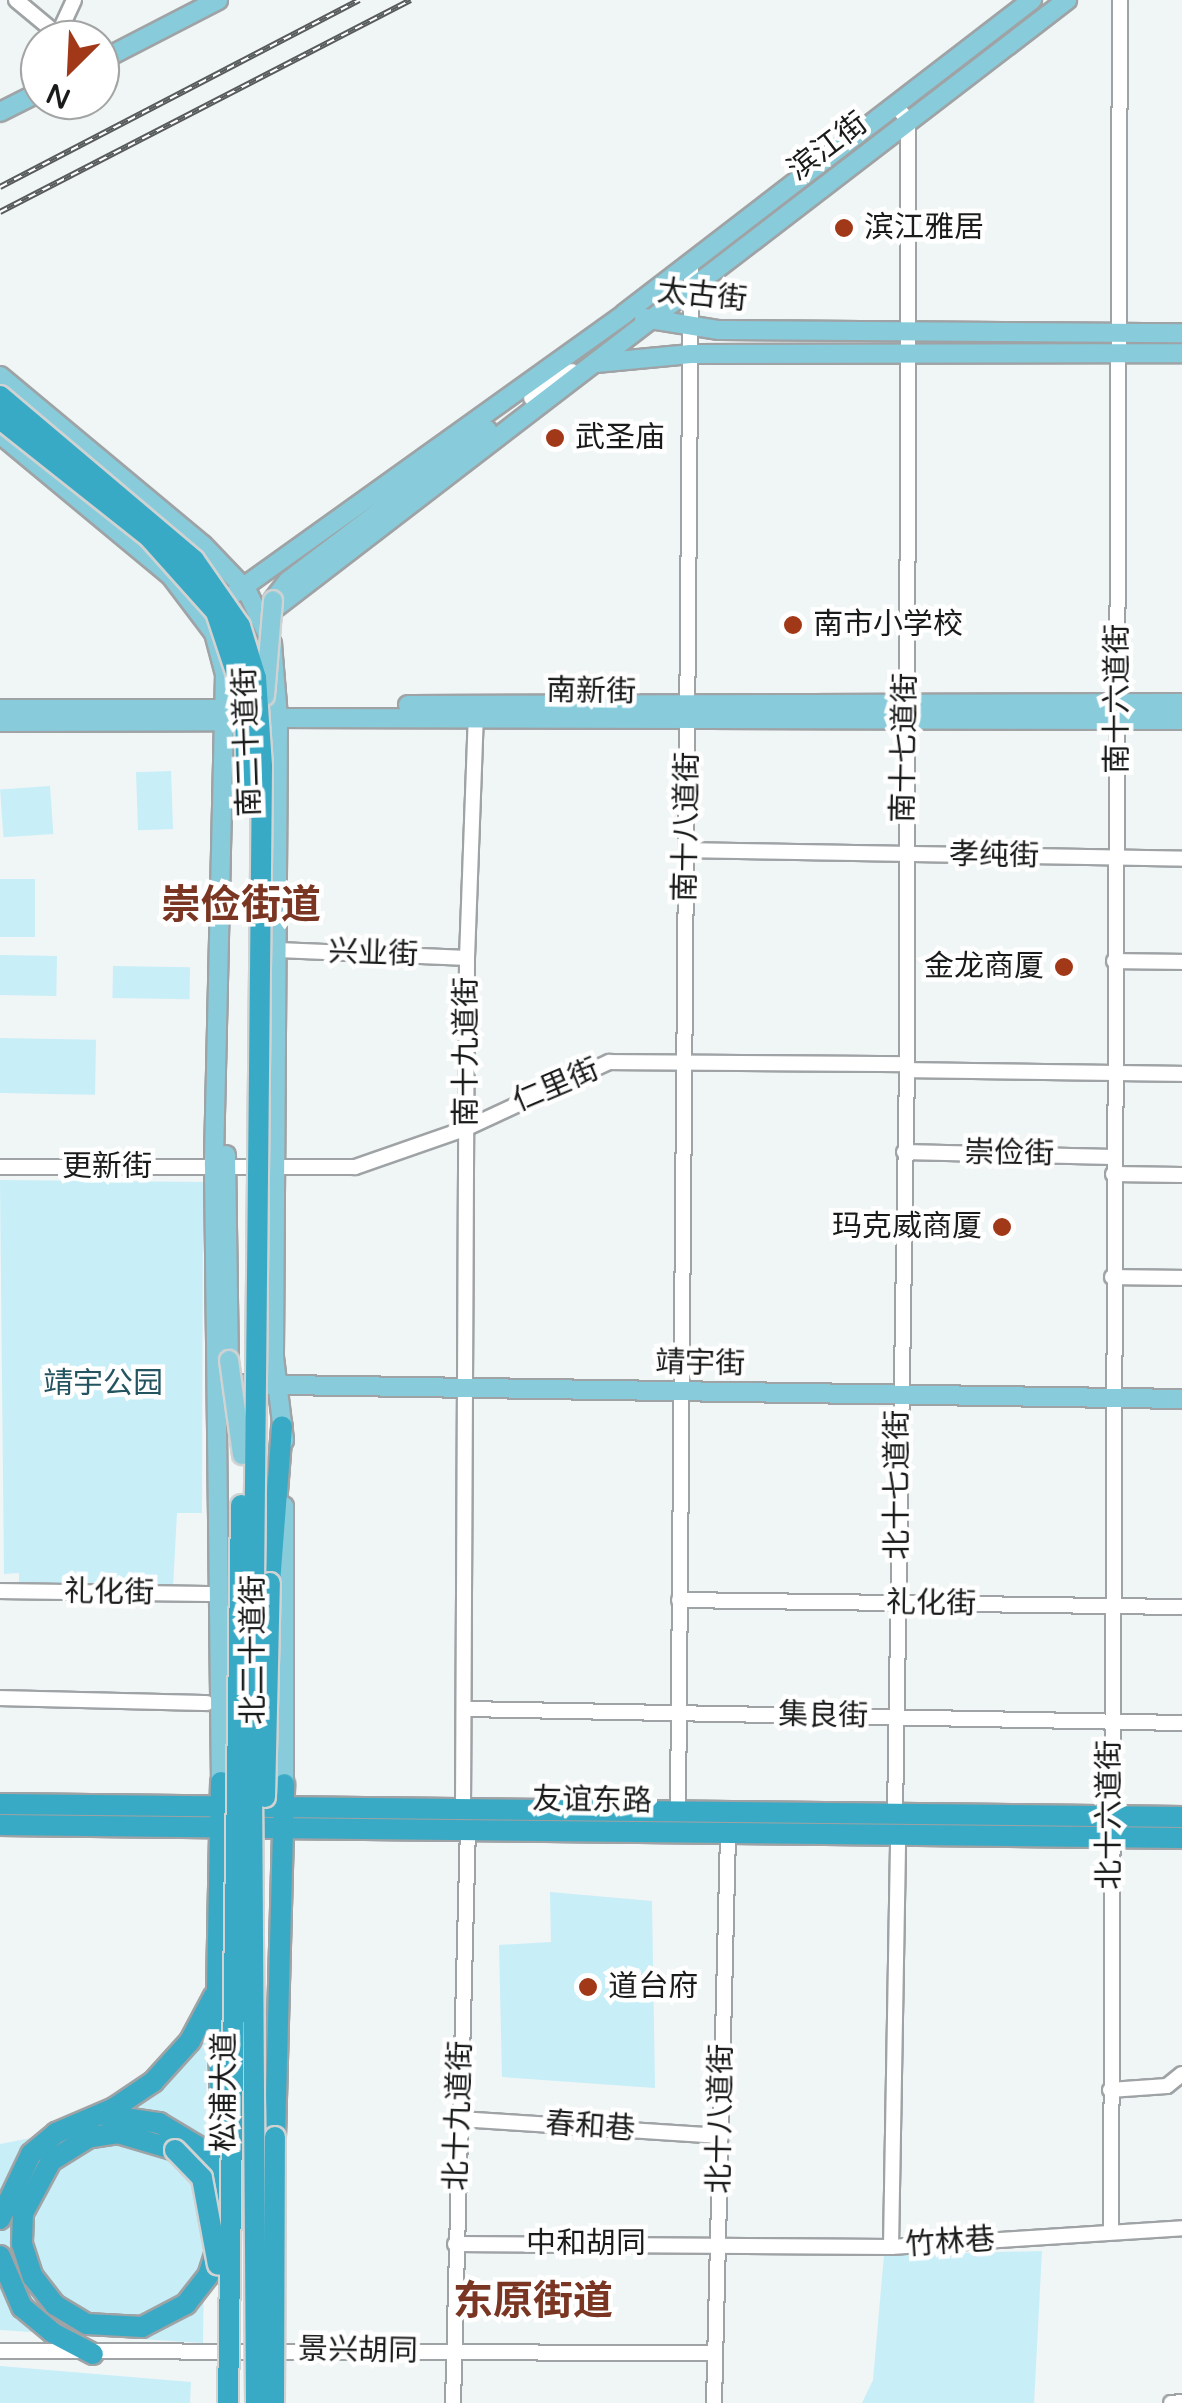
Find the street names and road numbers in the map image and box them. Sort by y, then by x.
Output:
street label: 滨江街 [781,106,875,188]
street label: 太古街 [655,273,749,319]
street label: 南十六道街 [1100,624,1136,774]
street label: 南二十道街 [227,666,269,818]
street label: 南新街 [546,673,636,711]
street label: 南十七道街 [886,673,924,823]
street label: 南十八道街 [668,752,706,902]
street label: 孝纯街 [949,837,1039,875]
street label: 兴业街 [327,934,419,974]
street label: 南十九道街 [449,977,485,1127]
street label: 仁里街 [508,1052,604,1120]
street label: 崇俭街 [964,1135,1054,1173]
street label: 更新街 [62,1149,152,1185]
street label: 靖宇街 [655,1345,745,1383]
street label: 北十七道街 [880,1410,916,1560]
street label: 礼化街 [64,1574,154,1612]
street label: 北二十道街 [236,1575,272,1725]
street label: 礼化街 [886,1585,976,1623]
street label: 集良街 [778,1697,868,1735]
street label: 北十六道街 [1092,1740,1128,1890]
street label: 友谊东路 [532,1782,652,1820]
street label: 松浦大道 [207,2032,243,2152]
street label: 北十九道街 [438,2040,480,2192]
street label: 北十八道街 [702,2044,740,2194]
street label: 春和巷 [544,2106,636,2148]
street label: 竹林巷 [904,2222,996,2264]
street label: 中和胡同 [526,2226,646,2262]
street label: 景兴胡同 [298,2332,418,2370]

